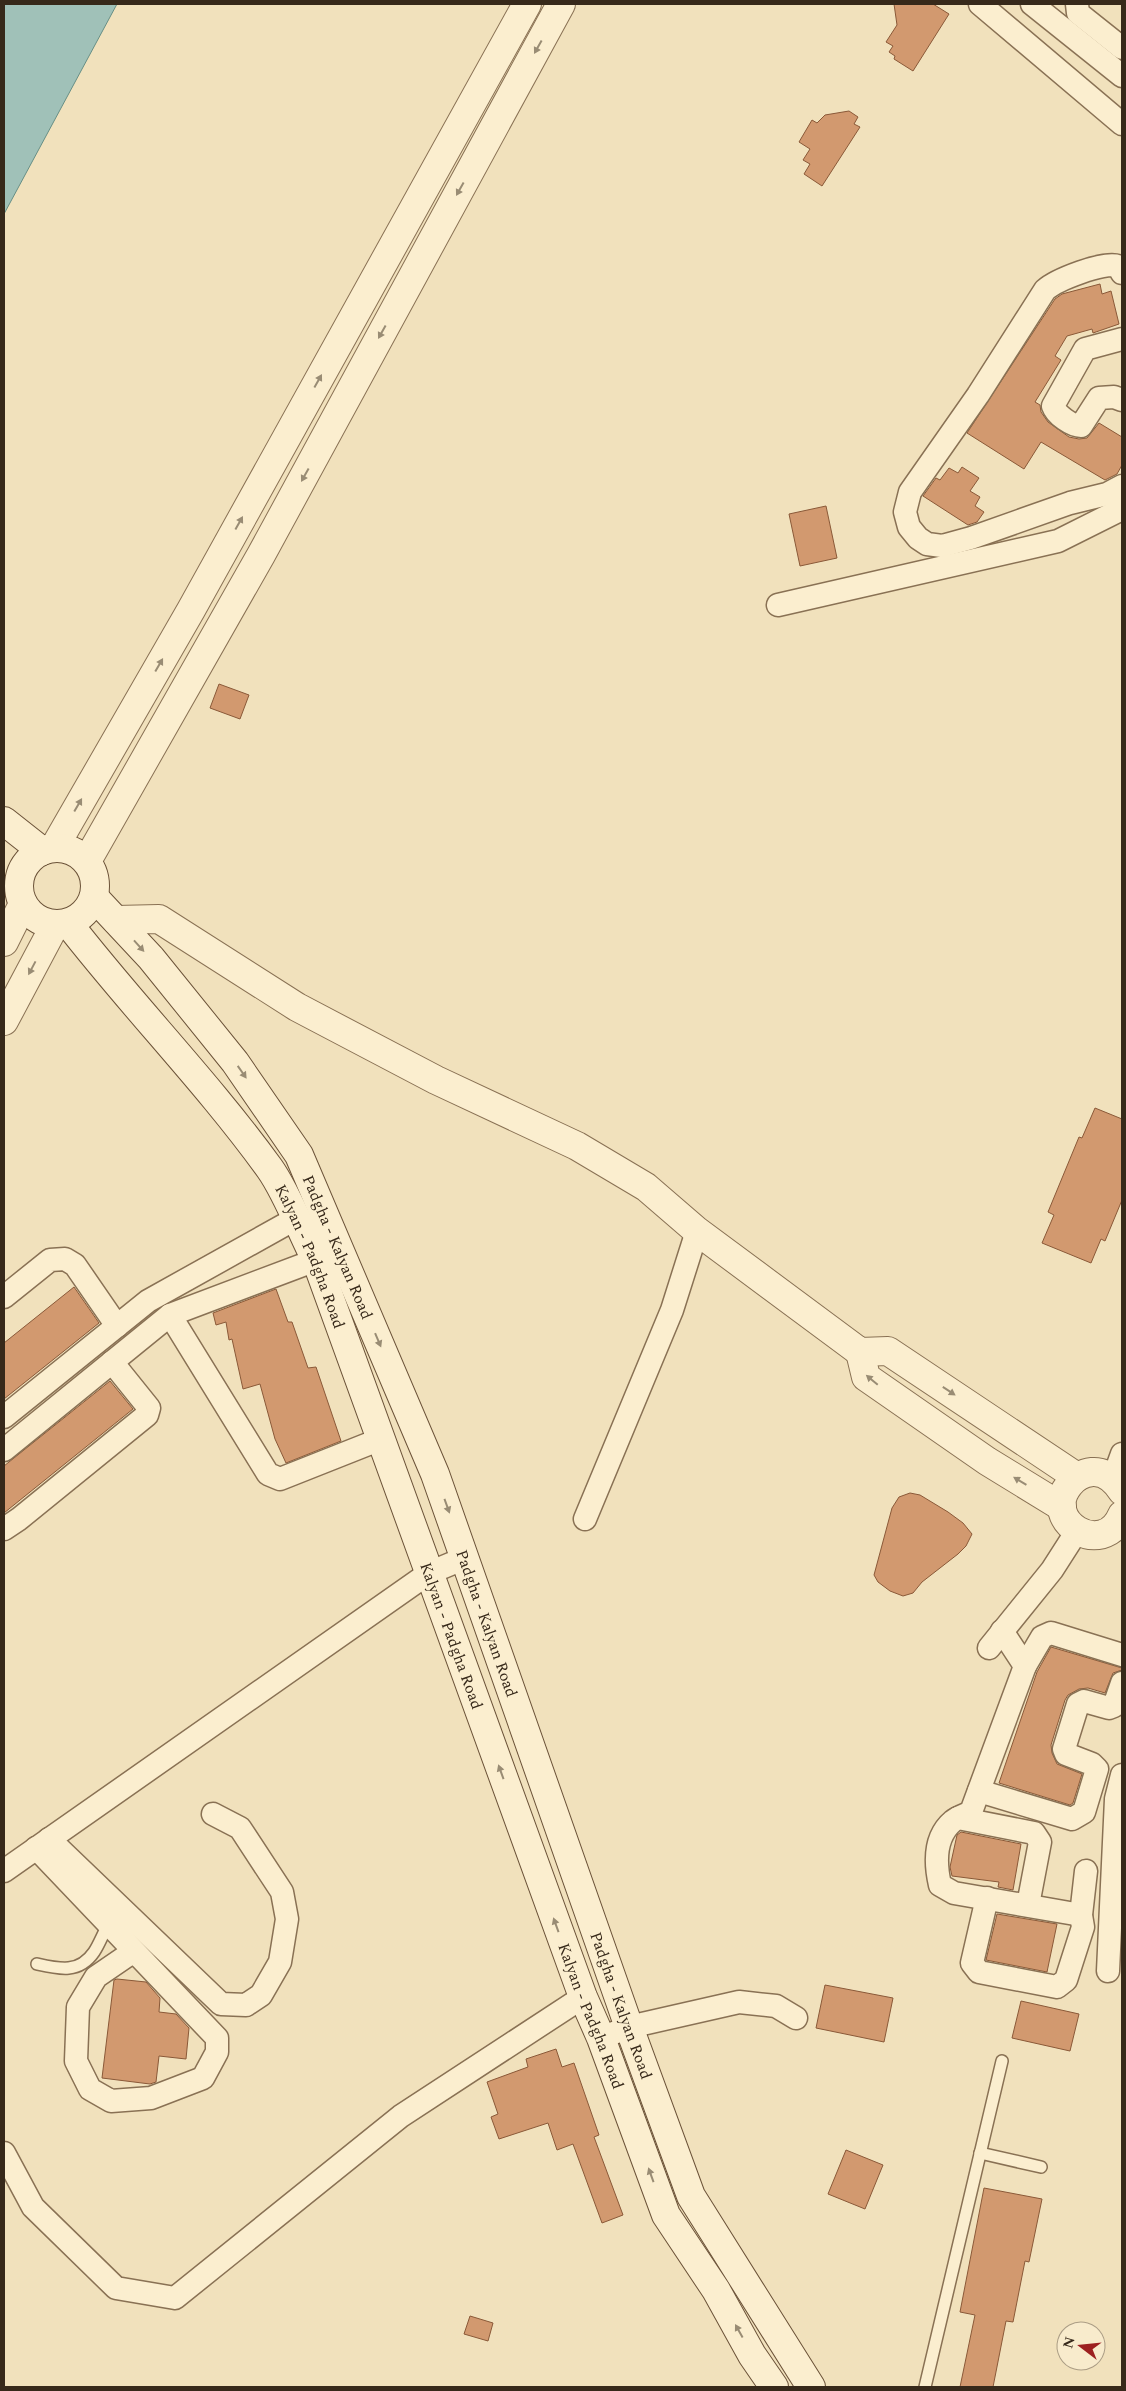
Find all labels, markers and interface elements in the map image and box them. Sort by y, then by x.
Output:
one-way arrow [534,39,542,54]
one-way arrow [456,182,464,197]
one-way arrow [378,325,387,339]
one-way arrow [314,374,322,388]
one-way arrow [301,467,309,482]
one-way arrow [235,516,243,530]
one-way arrow [155,658,164,671]
one-way arrow [74,799,83,812]
one-way arrow [133,939,145,951]
one-way arrow [28,961,36,975]
one-way arrow [237,1065,247,1078]
street label: Padgha - Kalyan Road [296,1171,379,1323]
street label: Kalyan - Padgha Road [269,1180,351,1332]
one-way arrow [374,1333,382,1347]
one-way arrow [865,1375,878,1386]
one-way arrow [942,1387,956,1396]
one-way arrow [1014,1477,1027,1486]
one-way arrow [444,1499,451,1514]
street label: Padgha - Kalyan Road [449,1546,523,1701]
street label: Kalyan - Padgha Road [413,1559,489,1713]
one-way arrow [497,1764,504,1779]
one-way arrow [552,1917,560,1932]
street label: Padgha - Kalyan Road [584,1929,658,2083]
street label: Kalyan - Padgha Road [551,1940,630,2093]
one-way arrow [647,2167,654,2182]
north arrow [1056,2321,1106,2371]
one-way arrow [734,2325,743,2338]
text: N [1057,2334,1081,2351]

